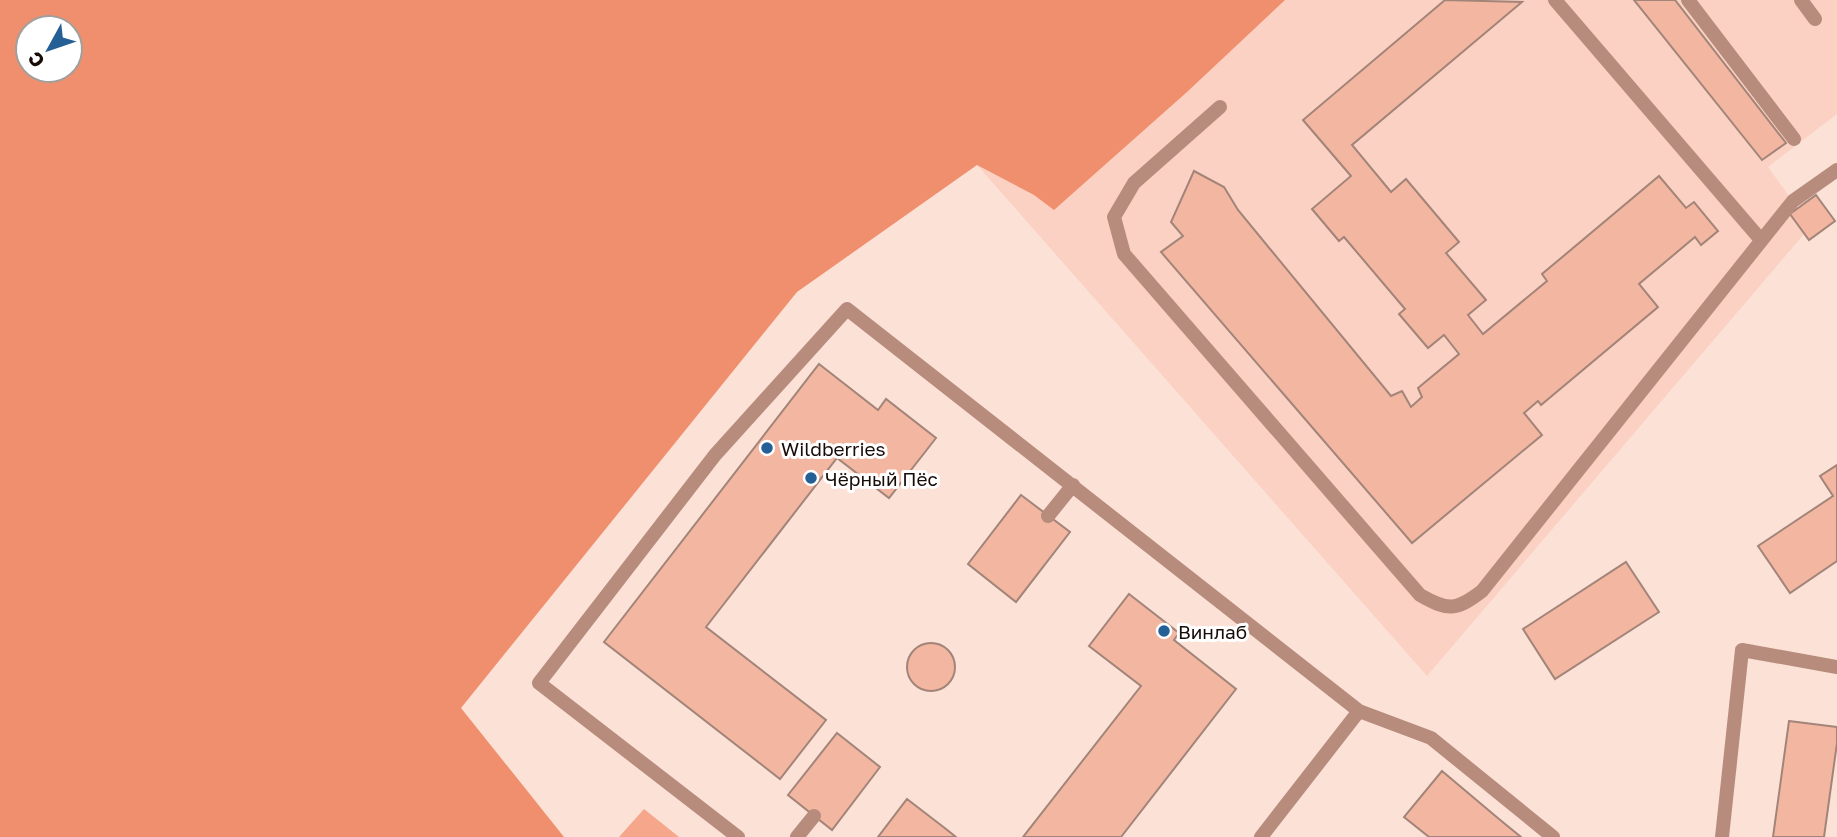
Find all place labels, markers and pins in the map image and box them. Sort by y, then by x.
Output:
place label: Wildberries [781,437,886,460]
marker: Wildberries [759,440,775,456]
place label: Чёрный Пёс [825,467,938,490]
marker: Чёрный Пёс [803,470,819,486]
place label: Винлаб [1178,620,1247,643]
marker: Винлаб [1156,623,1172,639]

